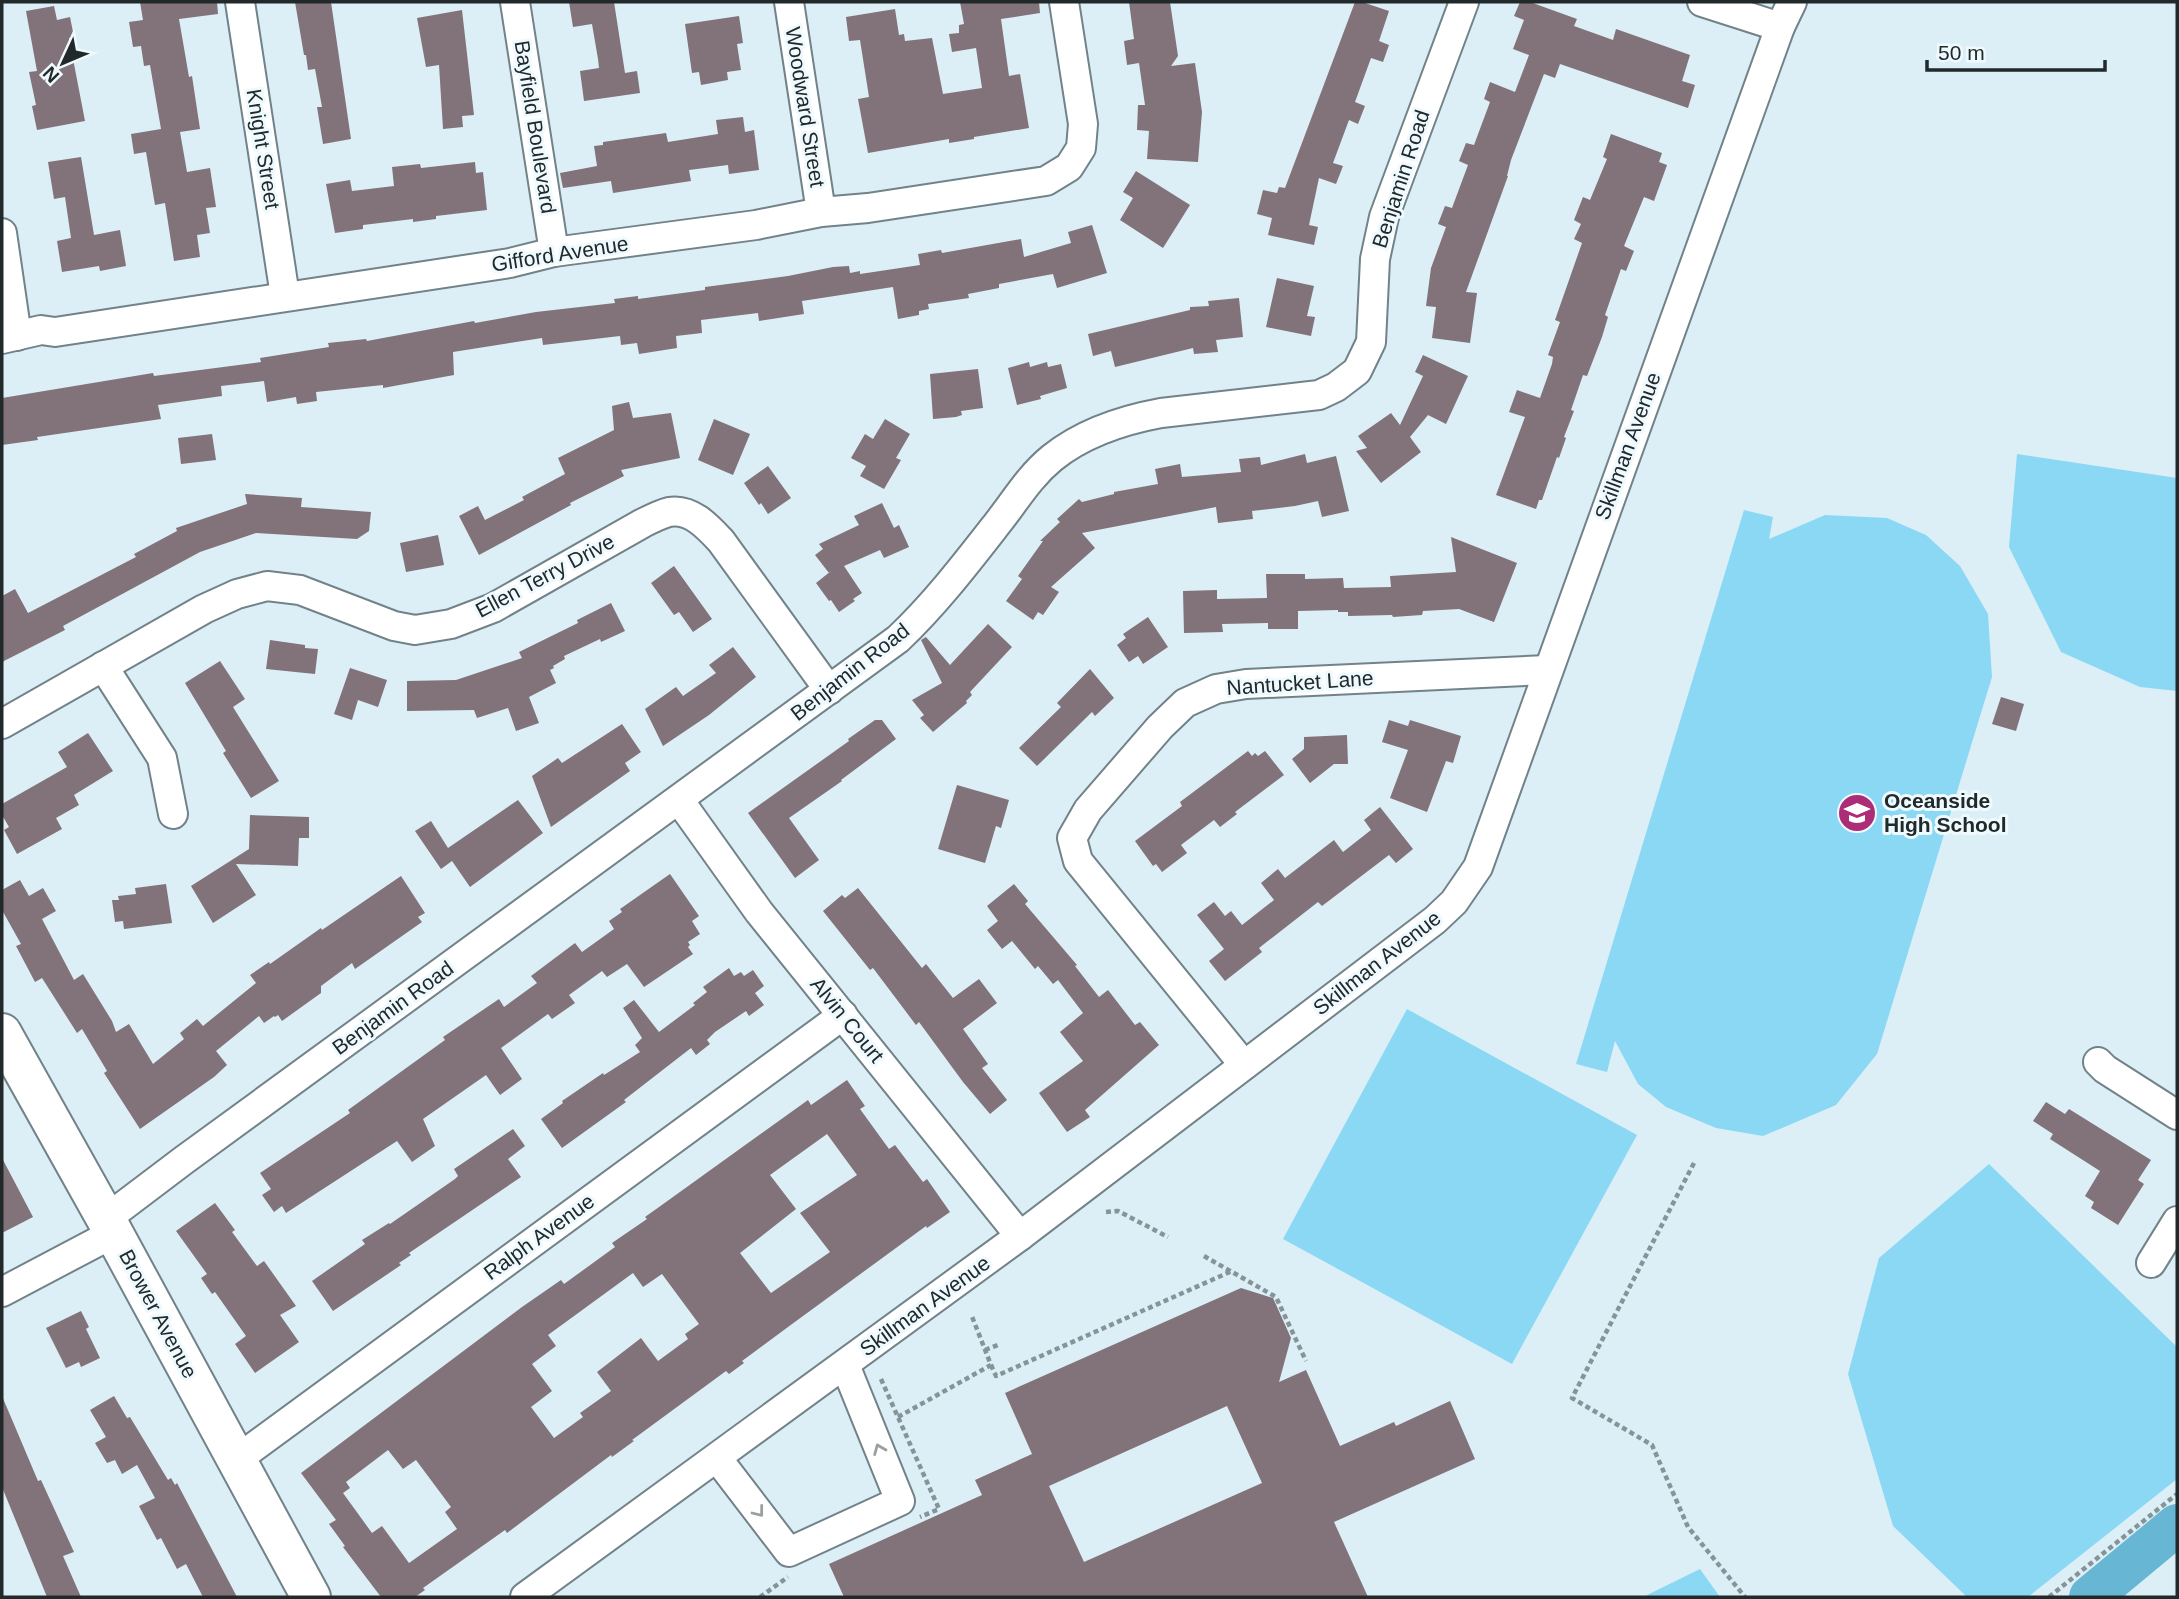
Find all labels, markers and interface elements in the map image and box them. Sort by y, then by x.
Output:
street label: Woodward Street [781,25,830,189]
north arrow [28,28,98,98]
scale bar [1927,28,2106,72]
street label: Bayfield Boulevard [510,39,561,215]
text: 50 m [1938,41,1985,64]
text: N [39,62,63,87]
street label: Knight Street [243,87,284,211]
street label: Benjamin Road [1367,107,1434,251]
street label: Gifford Avenue [490,231,630,276]
street label: Skillman Avenue [1590,369,1665,523]
street label: Ellen Terry Drive [472,529,618,622]
street label: Benjamin Road [786,618,913,725]
street label: Nantucket Lane [1226,666,1374,699]
place label: Oceanside High School [1884,789,2007,836]
school or university icon: Oceanside High School [1836,792,1878,834]
street label: Skillman Avenue [1309,906,1445,1019]
street label: Benjamin Road [328,956,458,1059]
street label: Alvin Court [806,973,889,1067]
street label: Ralph Avenue [479,1189,598,1284]
street label: Brower Avenue [115,1246,202,1382]
street label: Skillman Avenue [855,1251,994,1360]
one-way arrow [873,1443,887,1455]
one-way arrow [750,1505,763,1517]

